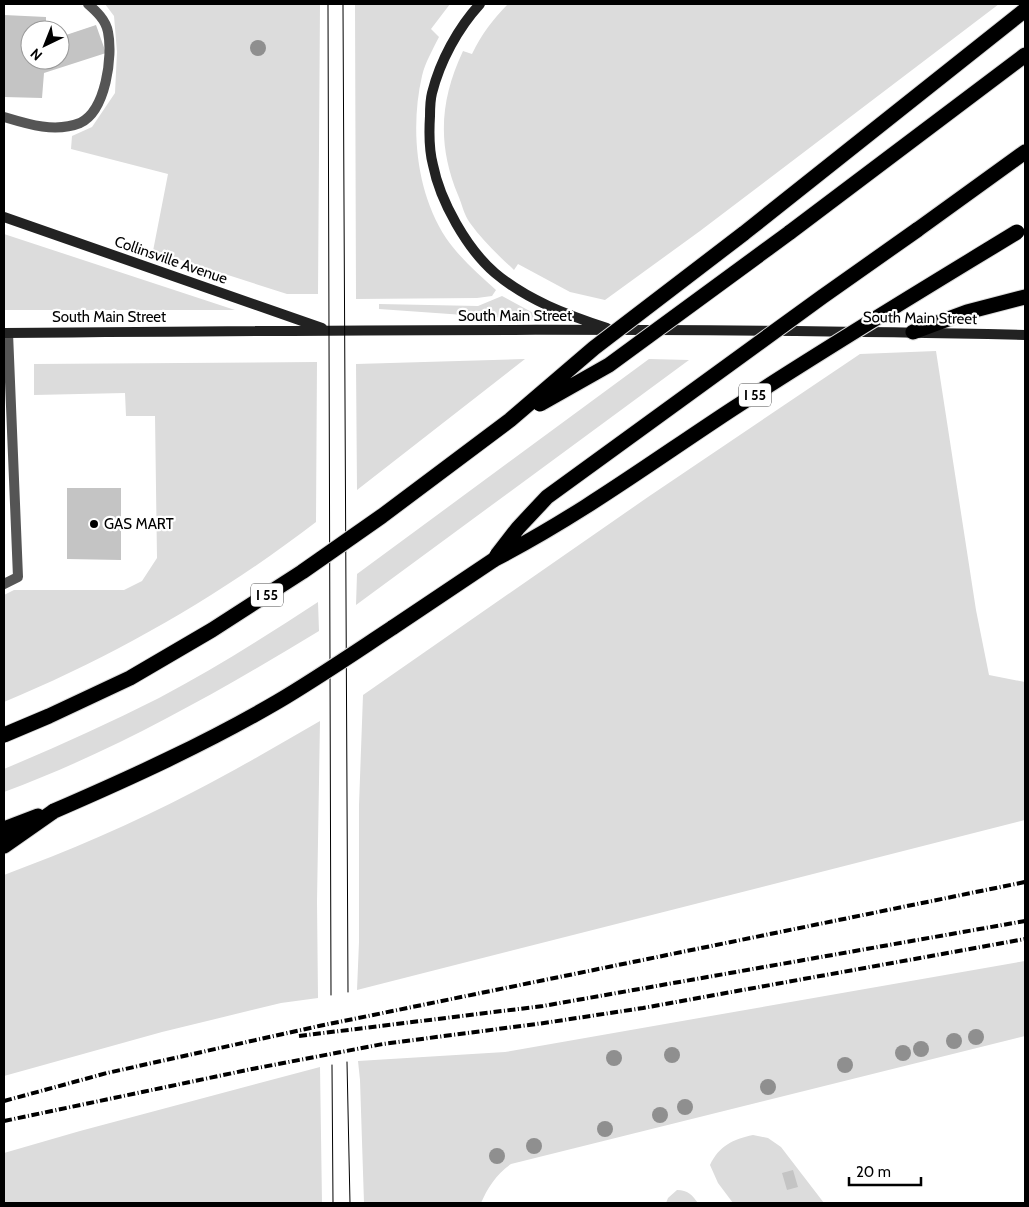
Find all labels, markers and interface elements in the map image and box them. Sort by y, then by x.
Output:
north arrow [20,20,70,70]
text: N [26,45,46,64]
street label: Collinsville Avenue [112,232,230,288]
street label: South Main Street [458,307,572,325]
street label: South Main Street [52,308,166,326]
street label: South Main Street [863,308,977,328]
road number: I 55 [739,384,771,406]
place label: GAS MART [104,515,174,533]
marker: GAS MART [88,518,100,530]
road number: I 55 [251,584,283,606]
scale bar [849,1154,922,1186]
text: 20 m [856,1163,891,1181]

